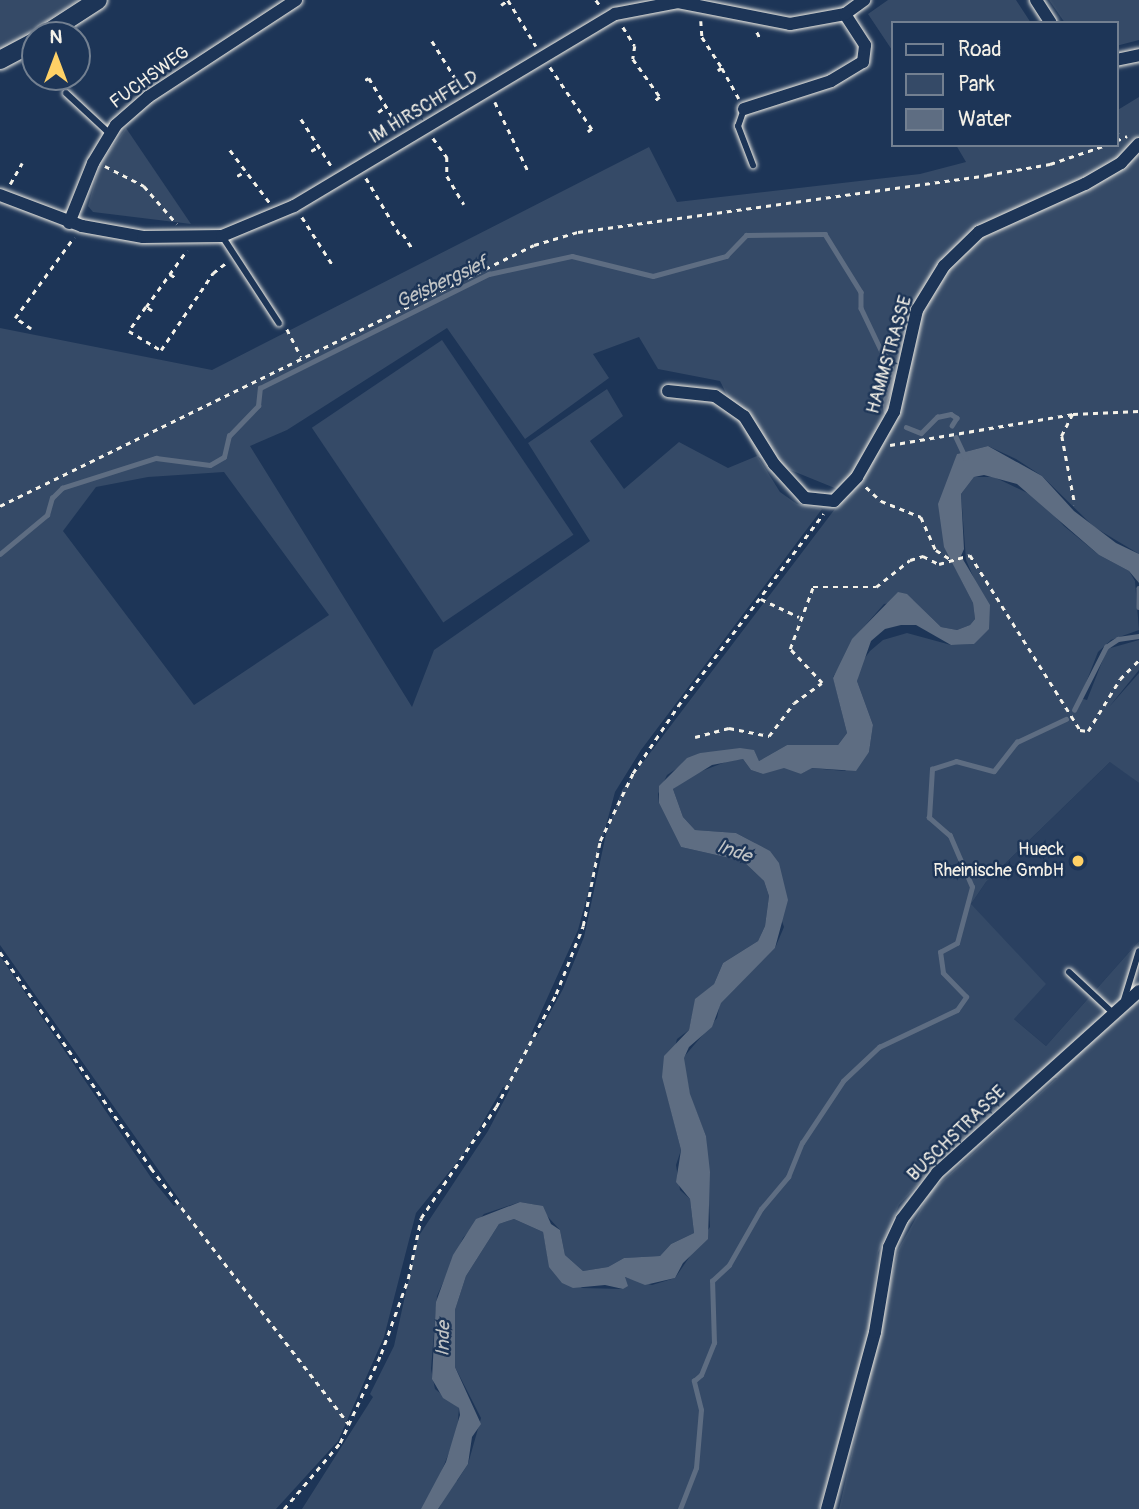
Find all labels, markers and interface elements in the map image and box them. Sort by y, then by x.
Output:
north arrow [21,21,91,91]
legend [890,21,1118,147]
text: N [50,25,62,49]
text: Road [958,36,1002,63]
street label: FUCHSWEG [106,42,194,114]
street label: IM HIRSCHFELD [366,67,482,149]
text: Park [958,71,995,98]
text: Water [958,106,1011,133]
water label: Geisbergsief [393,252,491,314]
street label: HAMMSTRASSE [863,293,917,417]
water label: Inde [714,836,754,868]
place label: Hueck Rheinische GmbH [933,840,1064,882]
marker: Hueck Rheinische GmbH [1070,853,1086,869]
street label: BUSCHSTRASSE [903,1082,1011,1186]
water label: Inde [432,1321,456,1357]

